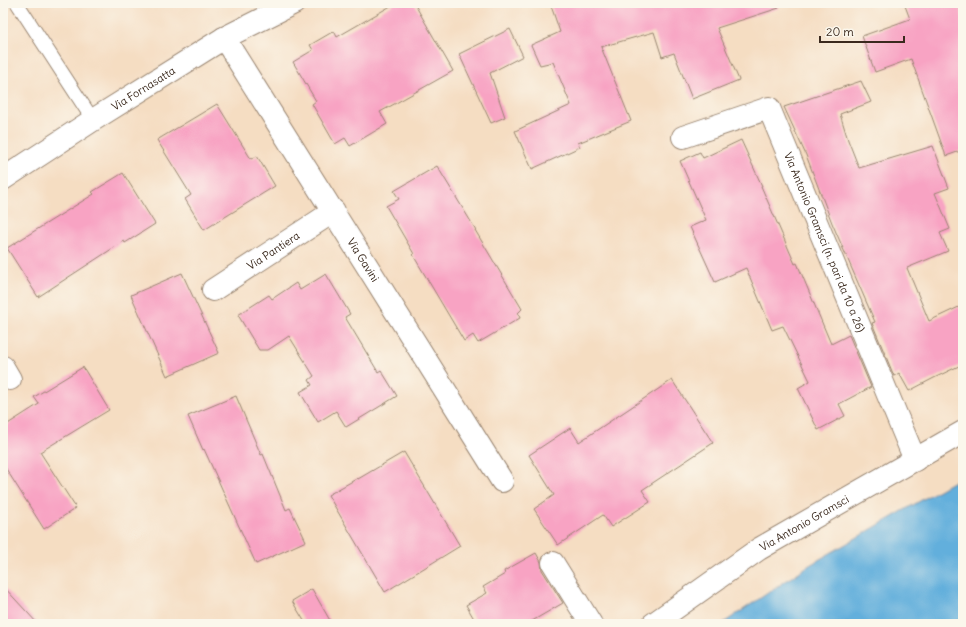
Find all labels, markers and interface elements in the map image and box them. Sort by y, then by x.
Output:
scale bar [820,18,904,44]
text: 20 m [826,24,854,39]
street label: Via Fornasatta [109,63,178,114]
street label: Via Antonio Gramsci (n. pari da 10 a 26) [781,150,868,334]
street label: Via Pantiera [244,228,302,273]
street label: Via Gavini [344,235,382,284]
street label: Via Antonio Gramsci [757,492,851,554]

